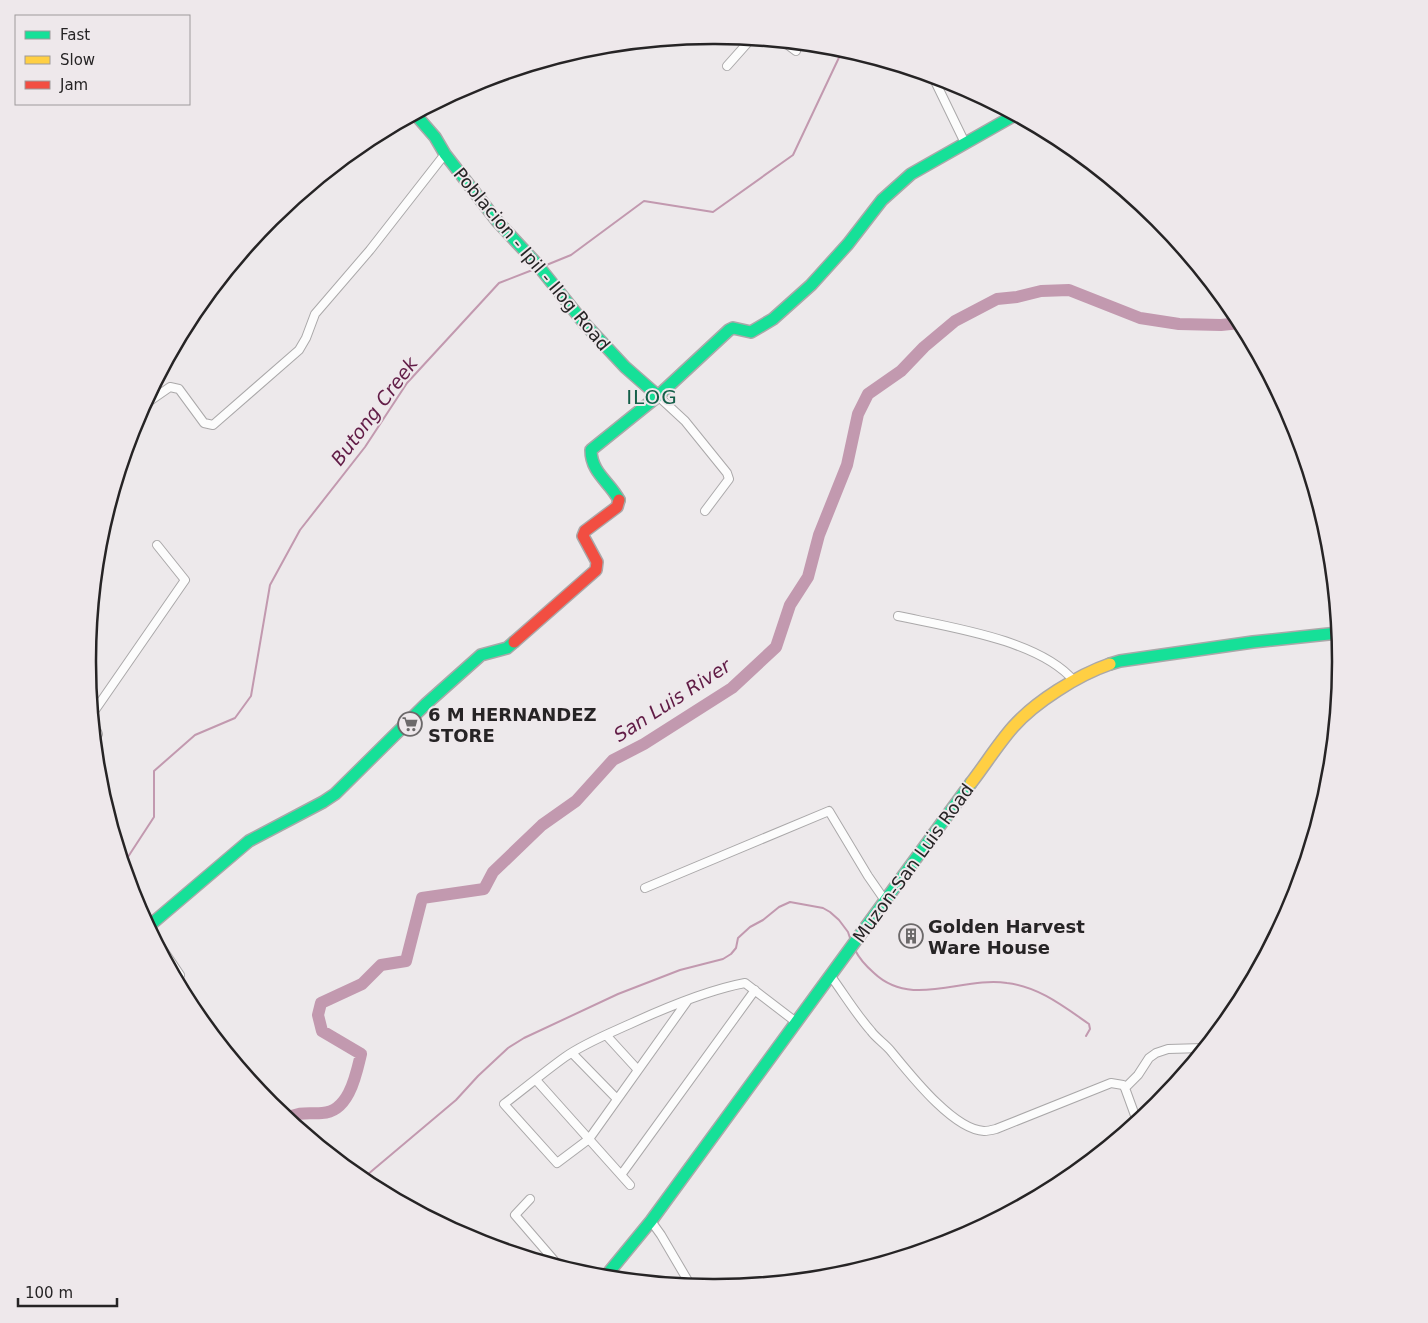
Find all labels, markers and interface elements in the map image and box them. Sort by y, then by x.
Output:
legend [15,15,190,105]
text: Fast [60,26,90,44]
text: Slow [60,51,95,69]
text: Jam [59,76,88,94]
street label: Poblacion - Ipil - Ilog Road [449,163,615,355]
water label: Butong Creek [326,352,422,469]
district label: ILOG [626,385,678,409]
water label: San Luis River [609,653,736,746]
place label: 6 M HERNANDEZ STORE [428,704,597,746]
supermarket icon: 6 M HERNANDEZ STORE [397,711,423,737]
street label: Muzon-San Luis Road [848,779,978,947]
place label: Golden Harvest Ware House [928,916,1085,958]
building icon: Golden Harvest Ware House [898,923,924,949]
scale bar [18,1276,116,1308]
text: 100 m [25,1284,73,1302]

